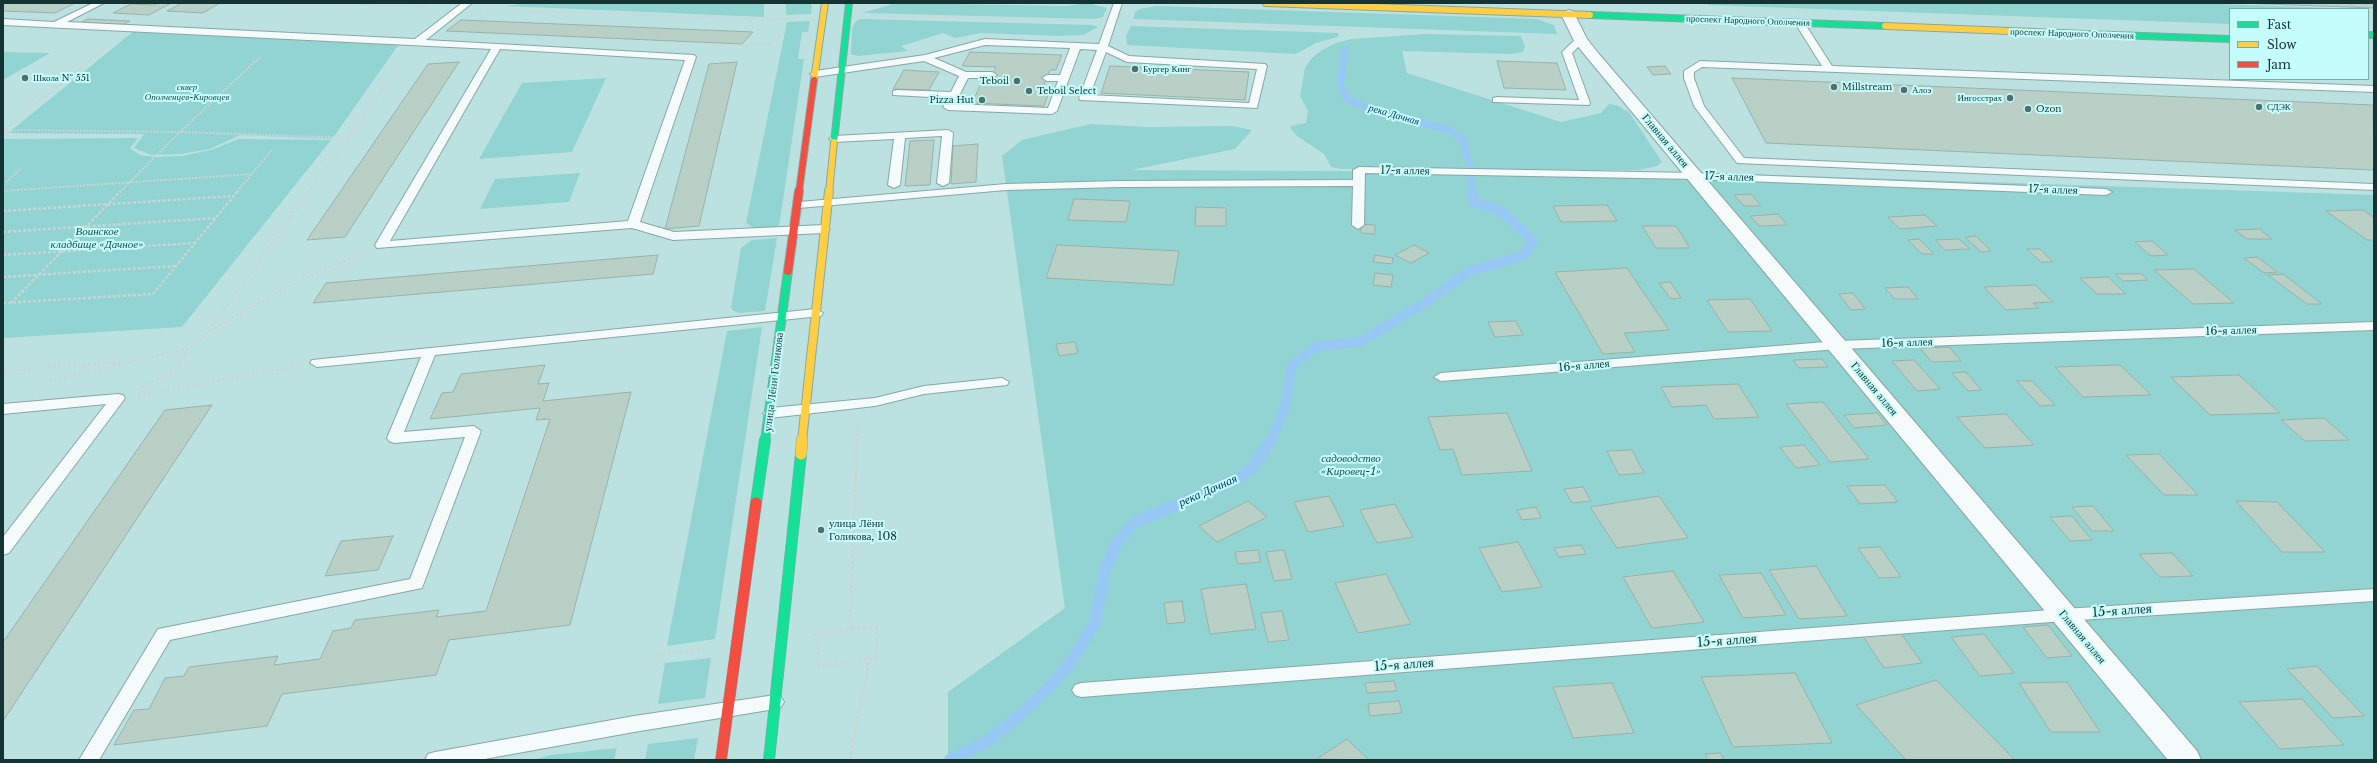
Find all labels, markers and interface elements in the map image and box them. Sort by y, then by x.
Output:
legend [2229,8,2369,80]
street label: проспект Народного Ополчения [1686,13,1810,29]
text: Fast [2267,17,2291,32]
street label: проспект Народного Ополчения [2010,26,2134,42]
text: Slow [2267,37,2296,52]
text: Jam [2267,57,2291,72]
marker: Бургер Кинг [1130,64,1140,74]
place label: Бургер Кинг [1143,64,1191,74]
marker: Школа № 551 [20,73,30,83]
place label: Школа № 551 [33,73,90,83]
place label: Teboil [980,76,1009,86]
marker: Teboil [1012,76,1022,86]
park label: сквер Ополченцев-Кировцев [145,82,229,103]
marker: Millstream [1829,82,1839,92]
place label: Millstream [1842,82,1892,92]
marker: Алоэ [1899,85,1909,95]
place label: Алоэ [1912,85,1931,95]
marker: Teboil Select [1024,86,1034,96]
place label: Teboil Select [1037,86,1096,96]
place label: Ингосстрах [1957,93,2002,103]
marker: Ингосстрах [2005,93,2015,103]
place label: Pizza Hut [930,95,974,105]
marker: Pizza Hut [977,95,987,105]
water label: река Дачная [1367,102,1421,128]
marker: СДЭК [2254,102,2264,112]
place label: СДЭК [2267,102,2291,112]
marker: Ozon [2023,104,2033,114]
place label: Ozon [2036,104,2062,114]
street label: Главная аллея [1639,111,1691,171]
street label: 17-я аллея [1380,164,1430,178]
street label: 17-я аллея [1704,170,1754,184]
street label: 17-я аллея [2028,183,2078,197]
park label: Воинское кладбище «Дачное» [51,225,143,251]
street label: 16-я аллея [2205,324,2257,338]
street label: улица Лёни Голикова [761,332,787,432]
street label: 16-я аллея [1881,336,1933,350]
street label: 16-я аллея [1558,357,1610,375]
street label: Главная аллея [1848,359,1900,419]
park label: садоводство «Кировец-1» [1321,452,1381,478]
water label: река Дачная [1176,472,1240,510]
place label: улица Лёни Голикова, 108 [829,517,897,543]
marker: улица Лёни Голикова, 108 [816,525,826,535]
street label: 15-я аллея [2092,601,2152,621]
street label: Главная аллея [2056,607,2108,667]
street label: 15-я аллея [1697,631,1757,651]
street label: 15-я аллея [1374,655,1434,675]

